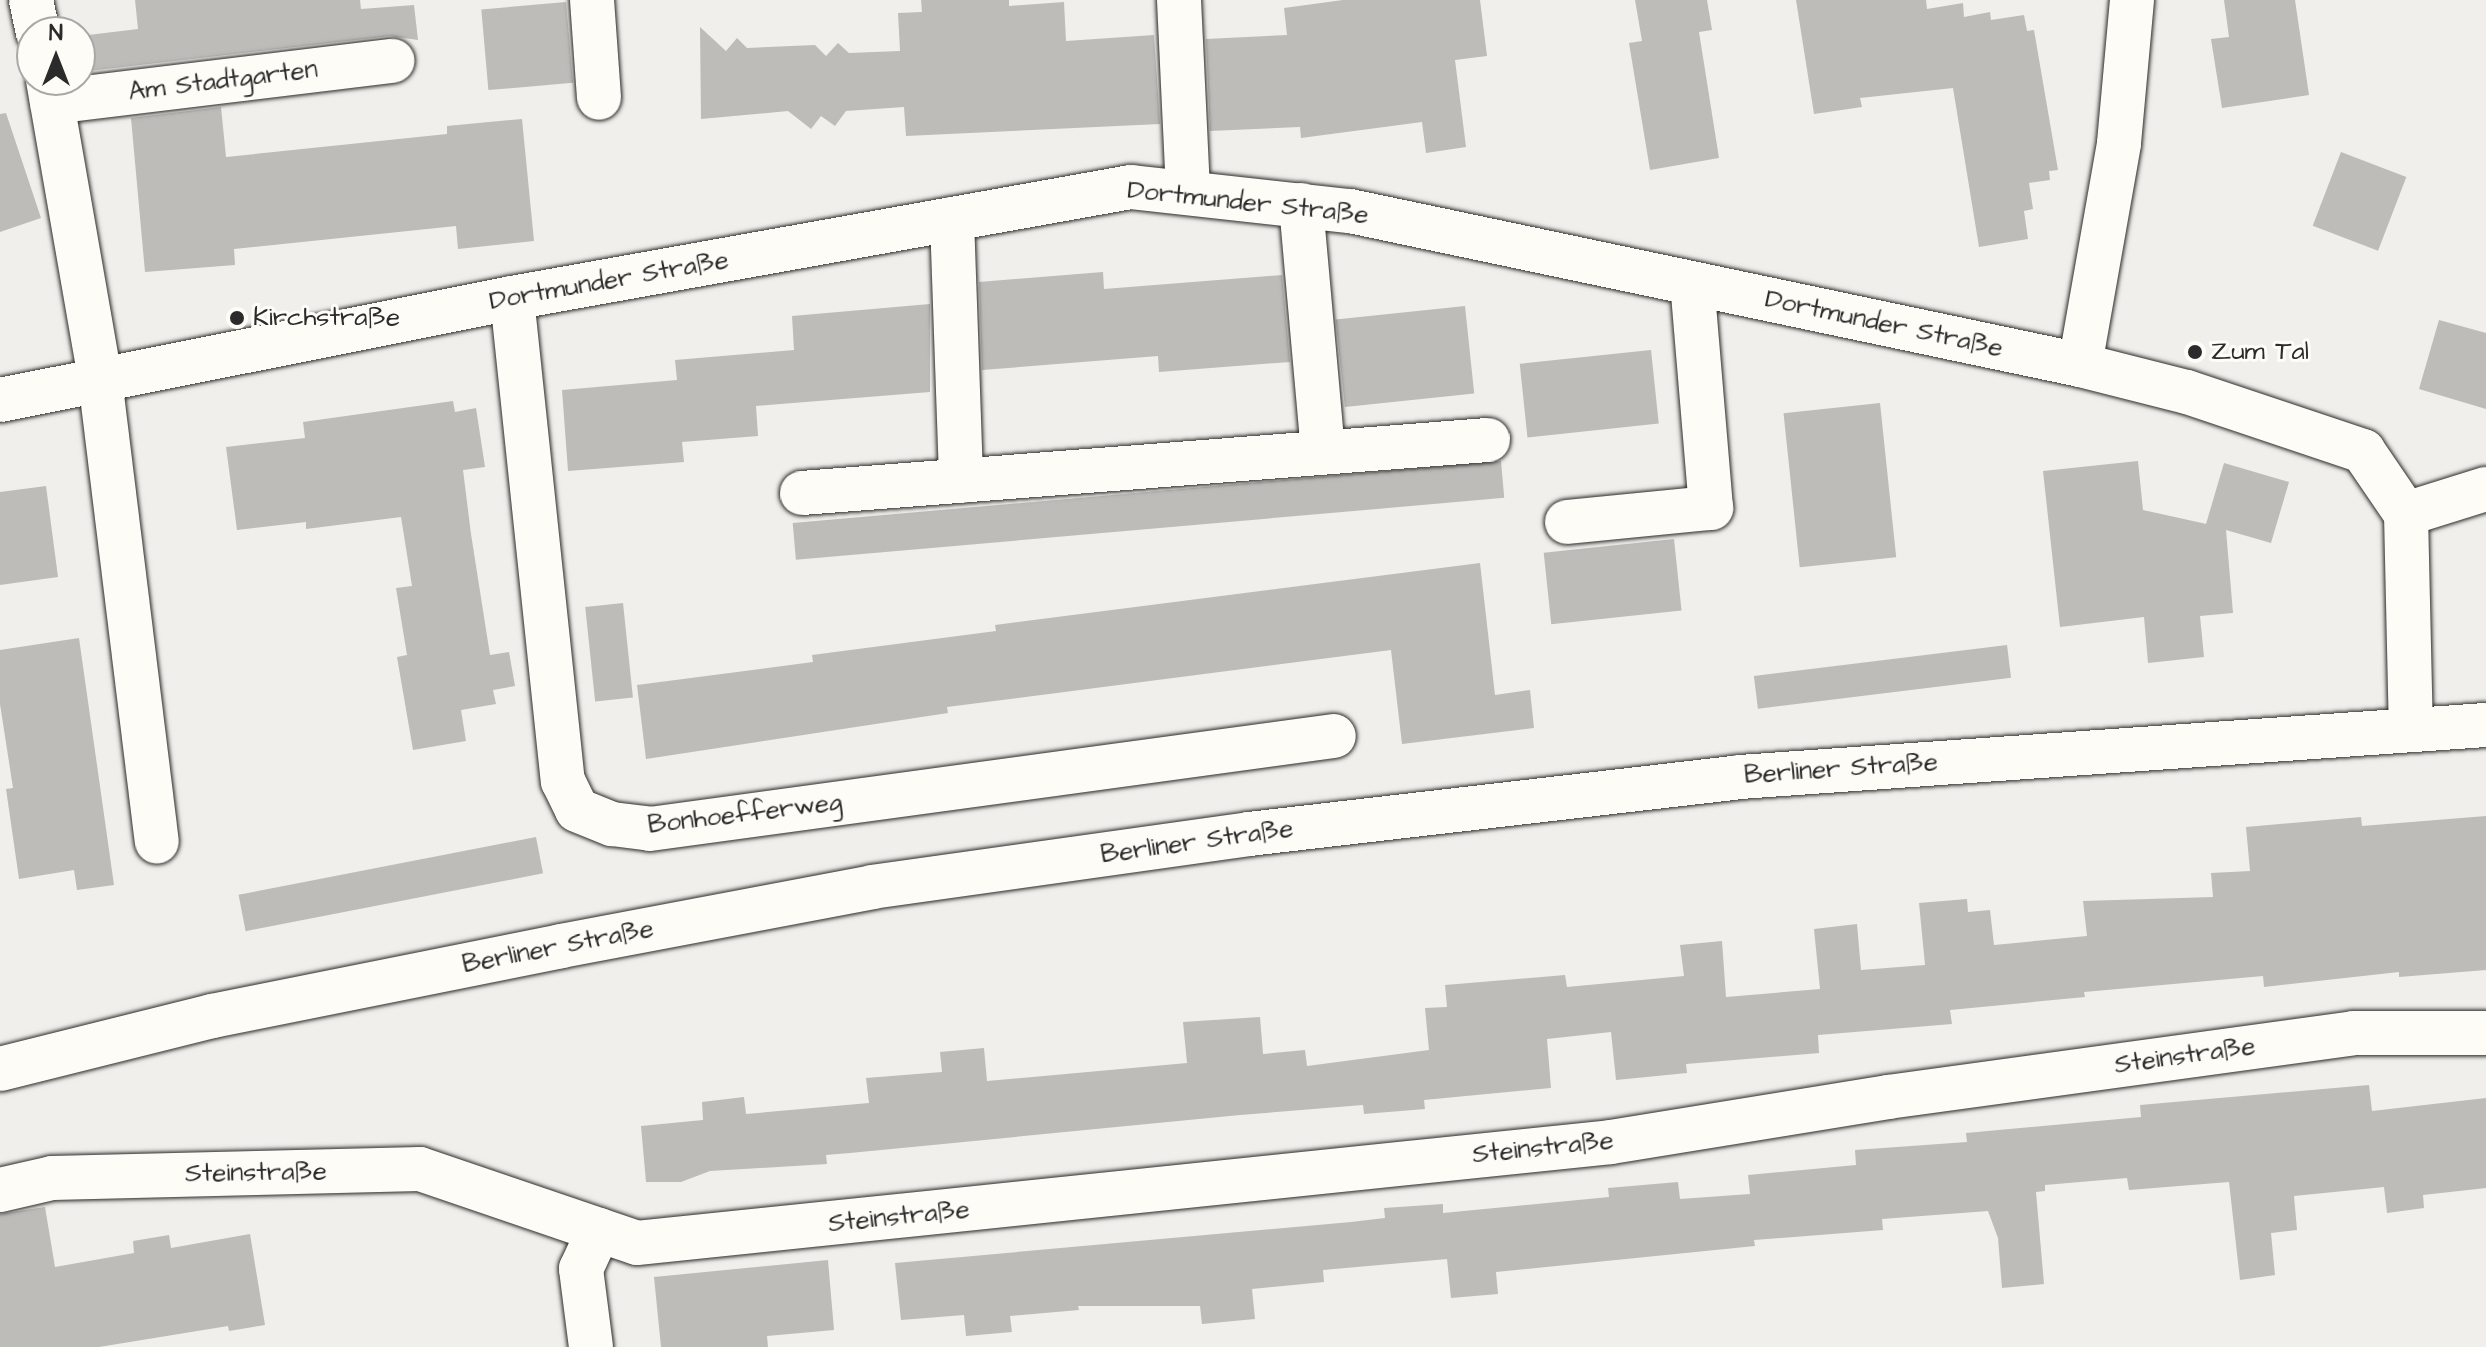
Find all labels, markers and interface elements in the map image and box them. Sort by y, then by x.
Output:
north arrow [16,16,96,96]
text: N [49,18,63,49]
street label: Am Stadtgarten [127,54,319,108]
street label: Dortmunder Straße [1126,175,1370,231]
street label: Dortmunder Straße [487,245,731,317]
street label: Dortmunder Straße [1762,284,2006,364]
place label: Kirchstraße [253,302,400,334]
marker: Kirchstraße [228,309,246,327]
place label: Zum Tal [2211,336,2309,368]
marker: Zum Tal [2186,343,2204,361]
street label: Berliner Straße [1743,747,1939,791]
street label: Bonhoefferweg [646,787,844,841]
street label: Berliner Straße [1099,813,1295,871]
street label: Berliner Straße [460,913,656,981]
street label: Steinstraße [2113,1031,2257,1081]
street label: Steinstraße [1471,1125,1615,1171]
street label: Steinstraße [185,1156,327,1190]
street label: Steinstraße [827,1194,971,1240]

